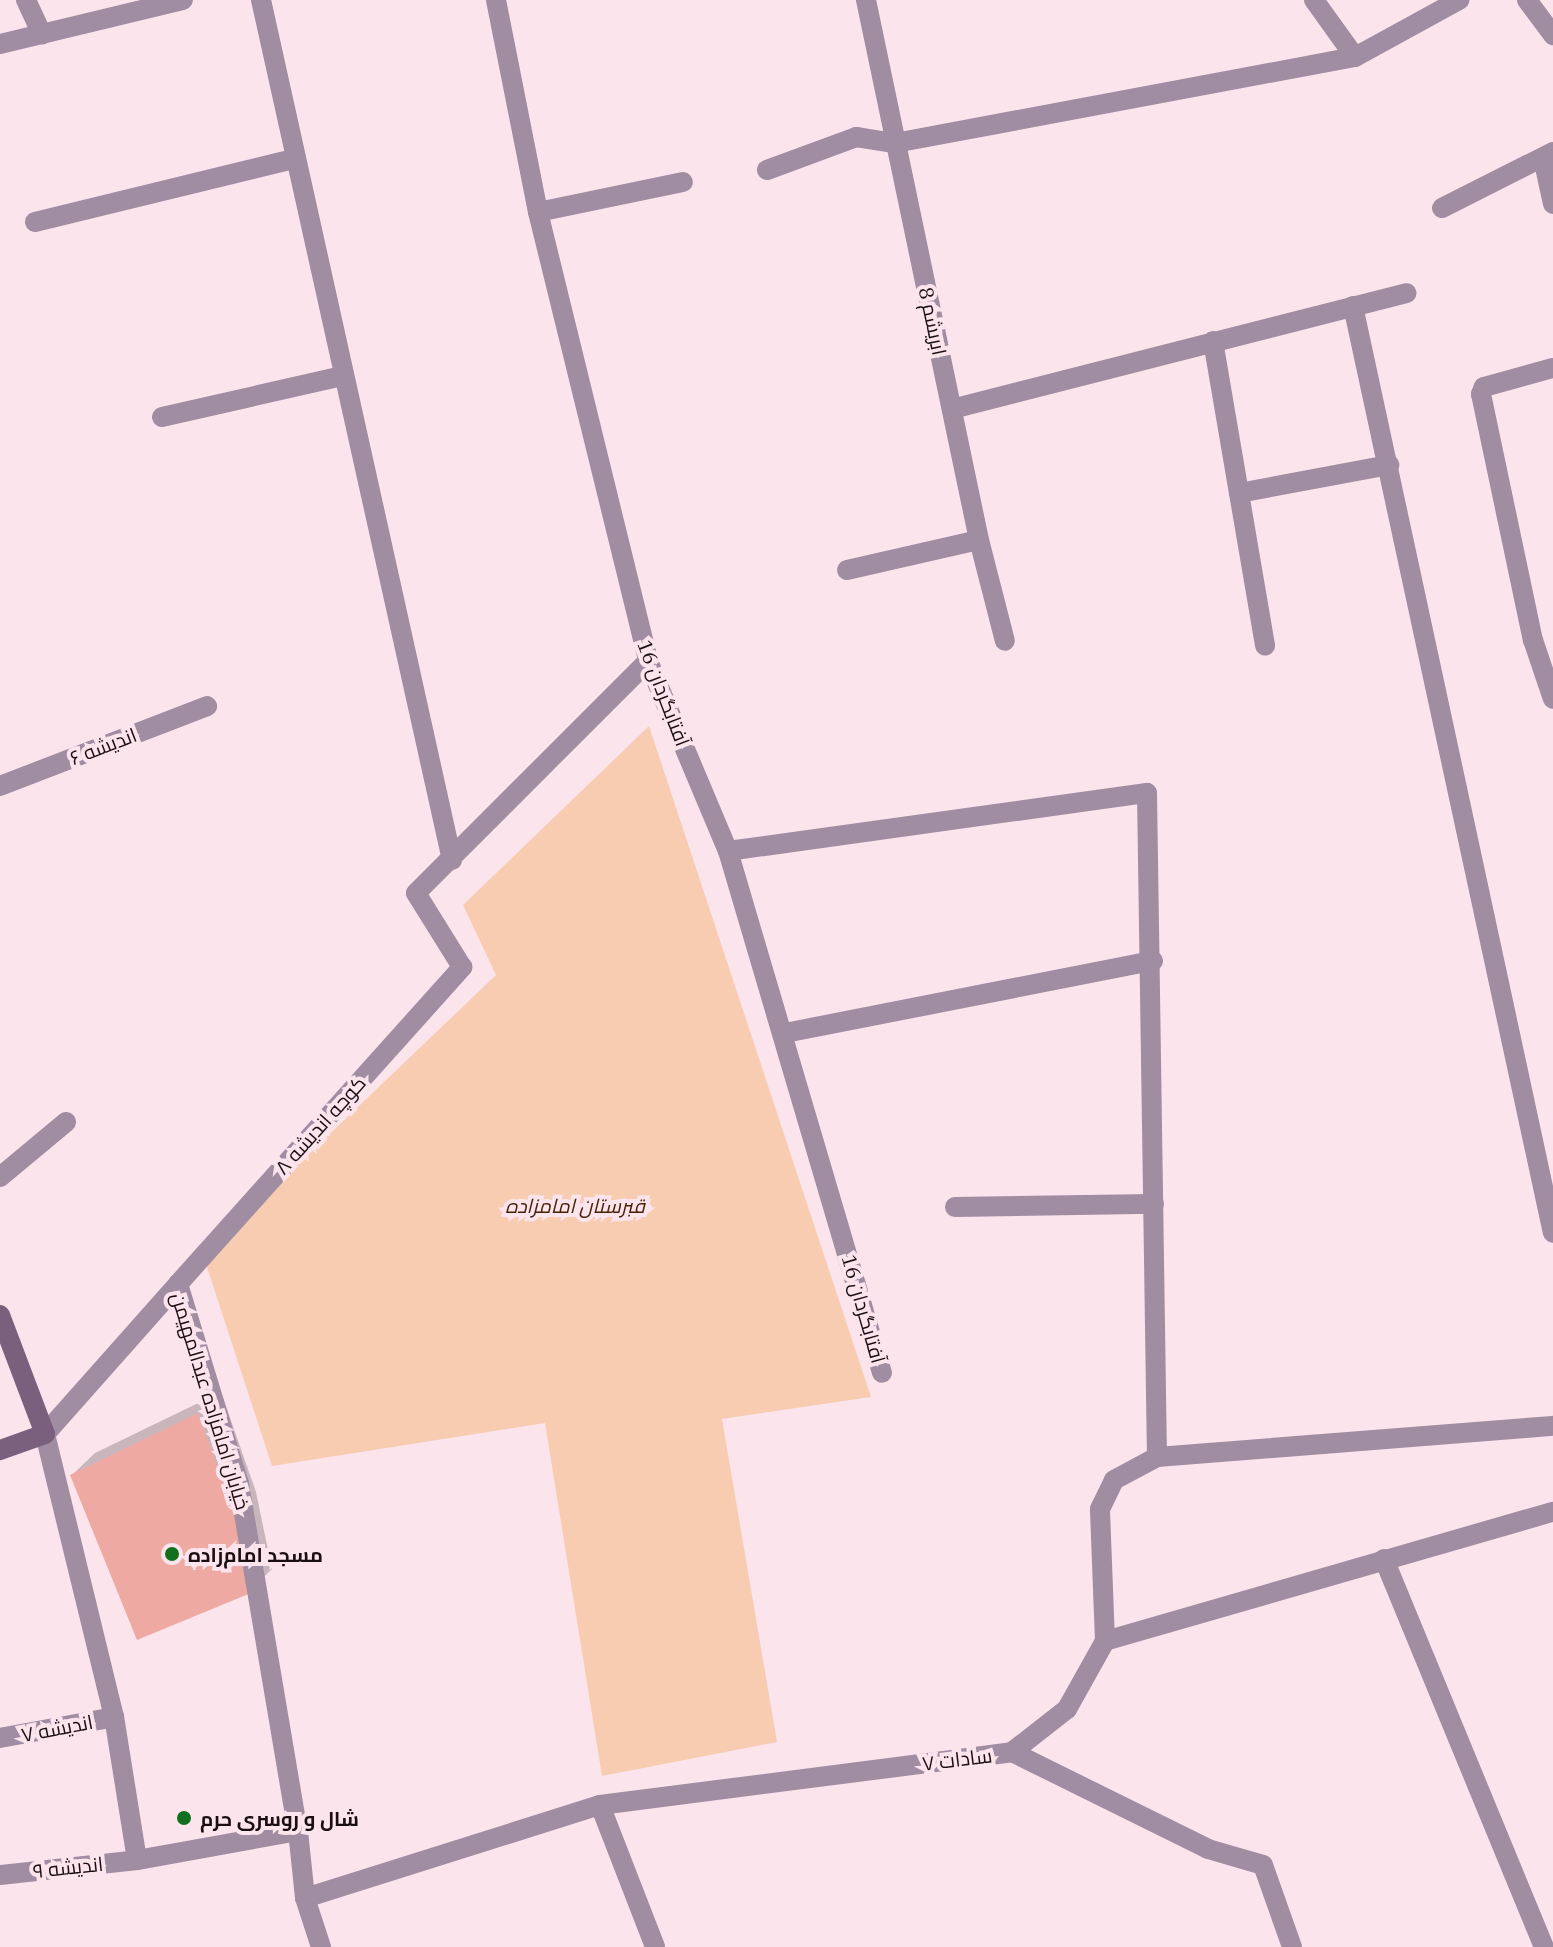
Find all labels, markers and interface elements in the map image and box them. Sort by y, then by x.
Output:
street label: ابریشم 8 [914,285,952,357]
street label: آفتابگردان 16 [633,637,695,749]
street label: اندیشه ۶ [66,722,140,770]
street label: کوچه اندیشه ۸ [270,1071,370,1179]
park label: قبرستان امامزاده [505,1193,645,1217]
street label: آفتابگردان 16 [837,1252,891,1366]
street label: خیابان امامزاده عبدالمهیمن [167,1290,255,1512]
place label: مسجد امام‌زاده [188,1542,323,1566]
marker: مسجد امام‌زاده [163,1545,181,1563]
street label: اندیشه ۷ [19,1709,95,1747]
street label: سادات ۷ [921,1743,993,1775]
place label: شال و روسری حرم [200,1806,359,1830]
marker: شال و روسری حرم [175,1809,193,1827]
street label: اندیشه ۹ [32,1851,104,1883]

